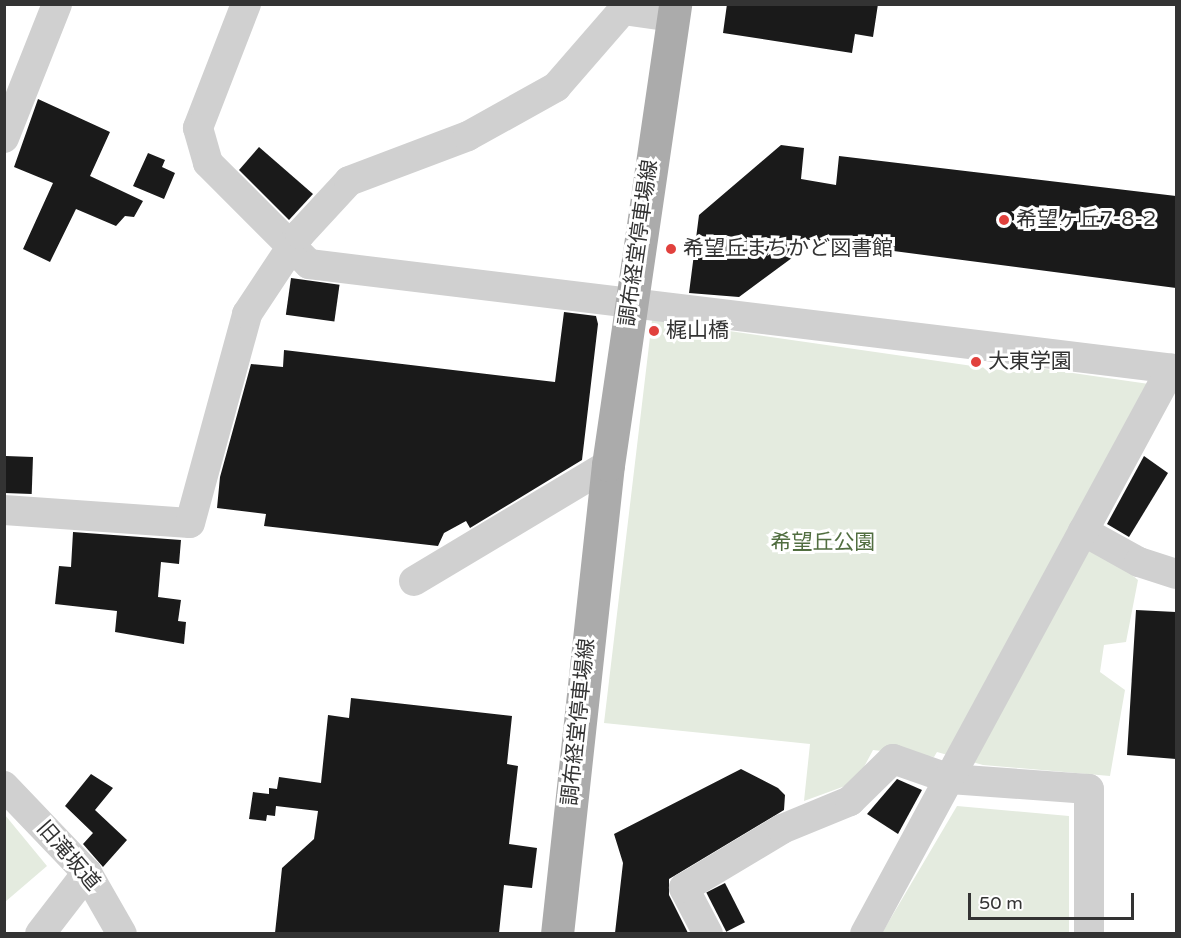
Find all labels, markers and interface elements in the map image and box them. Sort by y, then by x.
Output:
street label: 調布経堂停車場線 [615,158,663,328]
place label: 希望ヶ丘7-8-2 [1016,207,1157,233]
marker: 希望ヶ丘7-8-2 [997,213,1011,227]
place label: 希望丘まちかど図書館 [683,236,893,262]
marker: 希望丘まちかど図書館 [664,242,678,256]
place label: 梶山橋 [666,318,729,344]
marker: 梶山橋 [647,324,661,338]
place label: 大東学園 [988,349,1072,375]
marker: 大東学園 [969,355,983,369]
park label: 希望丘公園 [771,530,875,556]
street label: 調布経堂停車場線 [558,637,600,807]
street label: 旧滝坂道 [31,816,105,896]
scale bar [971,881,1138,919]
text: 50 m [979,892,1023,914]

